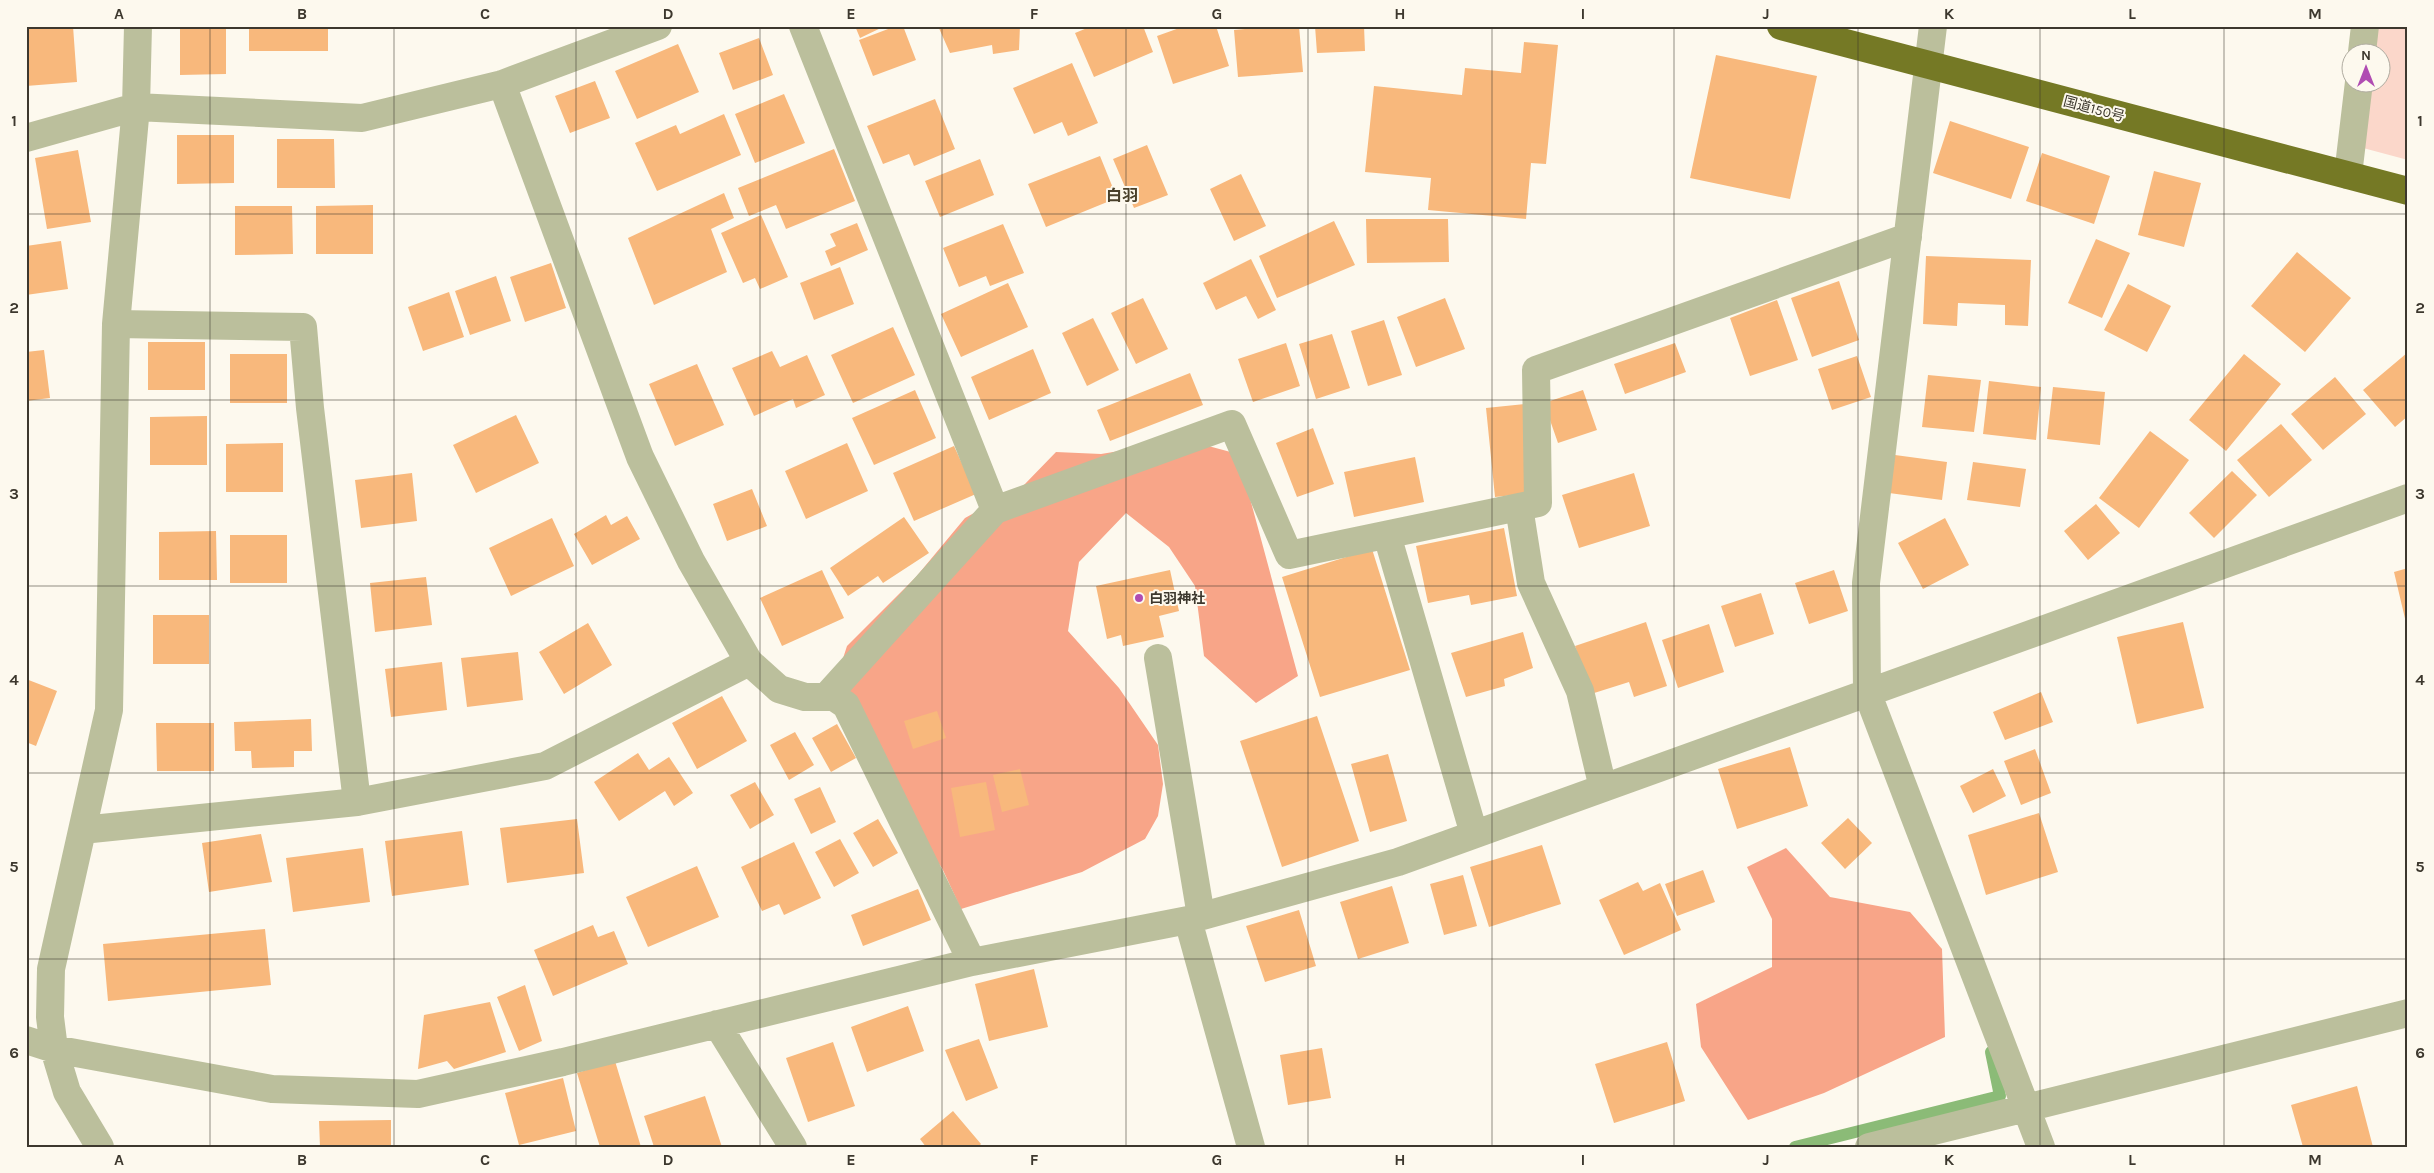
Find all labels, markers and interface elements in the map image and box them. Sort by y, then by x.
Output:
text: A [114,4,124,23]
text: B [297,4,307,23]
text: C [480,4,490,23]
text: D [663,4,674,23]
text: E [846,4,856,23]
text: F [1030,4,1039,23]
text: G [1212,4,1222,23]
text: H [1394,4,1406,23]
text: I [1581,4,1585,23]
text: J [1762,4,1770,23]
text: K [1944,4,1955,23]
text: L [2128,4,2136,23]
text: M [2308,4,2322,23]
north arrow [2342,42,2392,92]
text: N [2361,47,2371,64]
street label: 国道150号 [2061,93,2127,125]
text: 1 [11,111,17,130]
text: 1 [2417,111,2423,130]
district label: 白羽 [1106,186,1138,205]
text: 2 [9,298,19,317]
text: 2 [2415,298,2425,317]
text: 3 [9,484,19,503]
text: 3 [2415,484,2425,503]
place label: 白羽神社 [1149,590,1205,607]
marker: 白羽神社 [1133,592,1145,604]
text: 4 [9,670,19,689]
text: 4 [2415,670,2425,689]
text: 5 [9,857,19,876]
text: 5 [2415,857,2425,876]
text: 6 [9,1043,19,1062]
text: 6 [2415,1043,2425,1062]
text: A [114,1150,124,1169]
text: B [297,1150,307,1169]
text: C [480,1150,490,1169]
text: D [663,1150,674,1169]
text: E [846,1150,856,1169]
text: F [1030,1150,1039,1169]
text: G [1212,1150,1222,1169]
text: H [1394,1150,1406,1169]
text: I [1581,1150,1585,1169]
text: J [1762,1150,1770,1169]
text: K [1944,1150,1955,1169]
text: L [2128,1150,2136,1169]
text: M [2308,1150,2322,1169]

